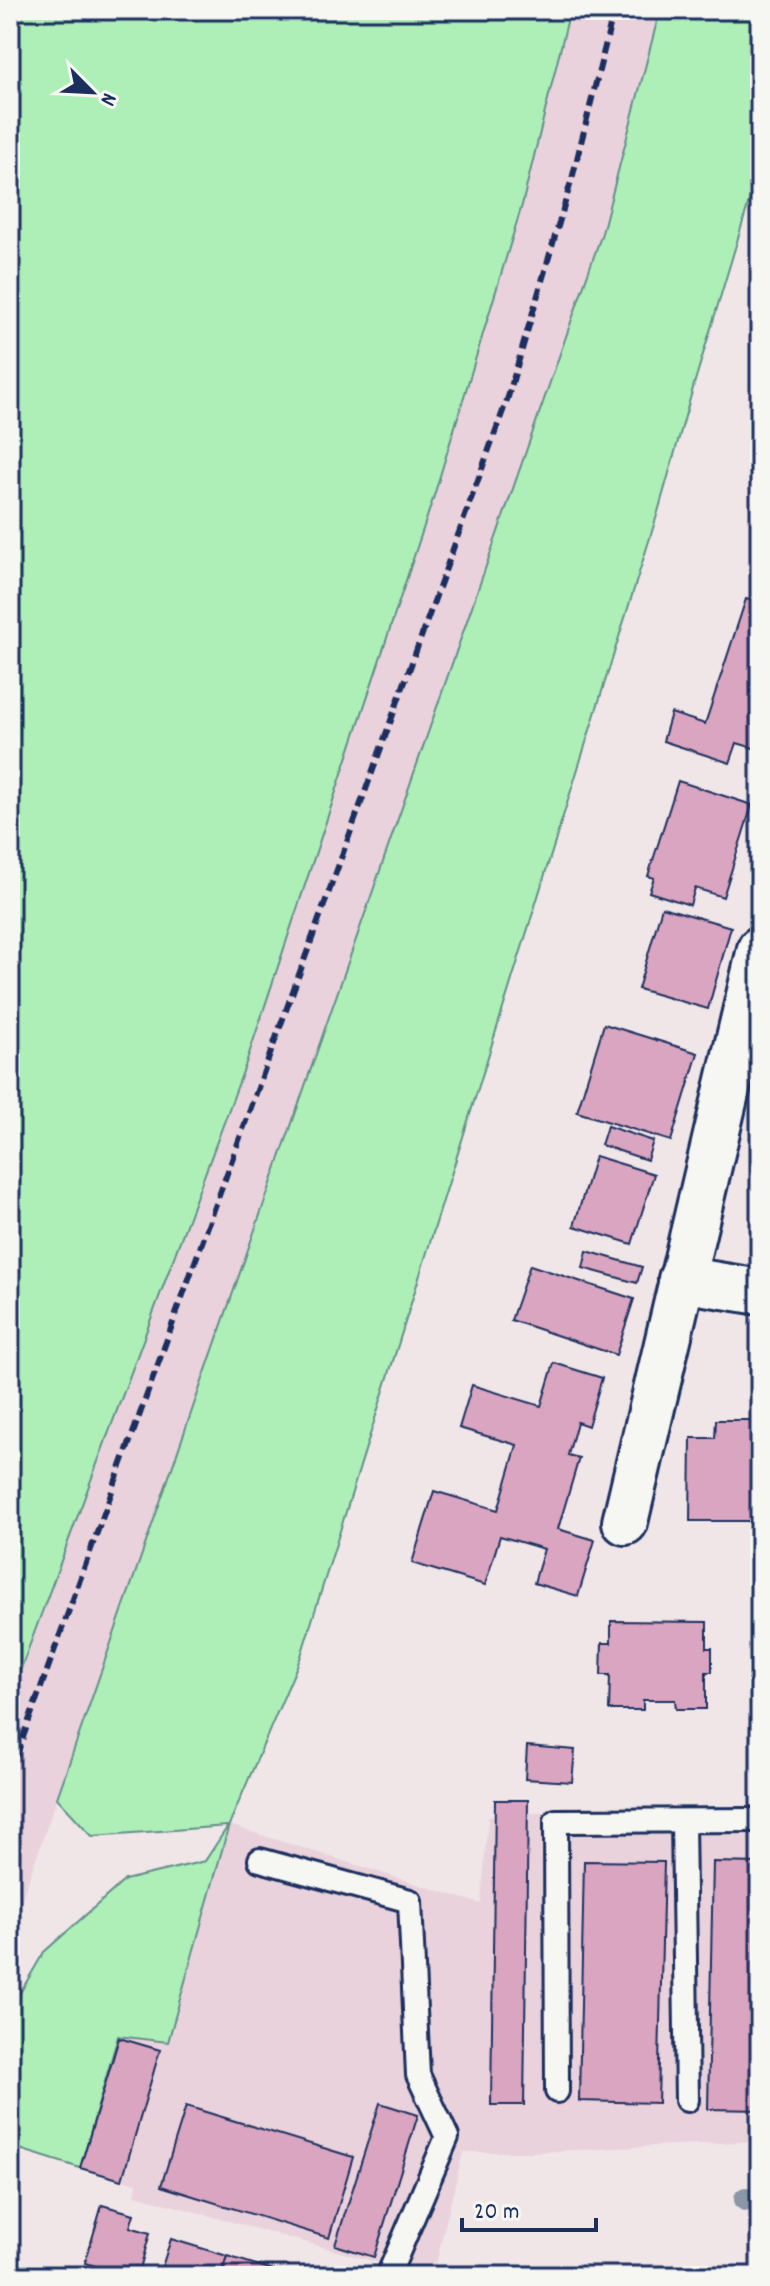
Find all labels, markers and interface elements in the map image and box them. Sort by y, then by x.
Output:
north arrow [52,52,132,132]
text: N [91,87,123,110]
scale bar [462,2182,596,2232]
text: 20 m [474,2196,520,2230]

